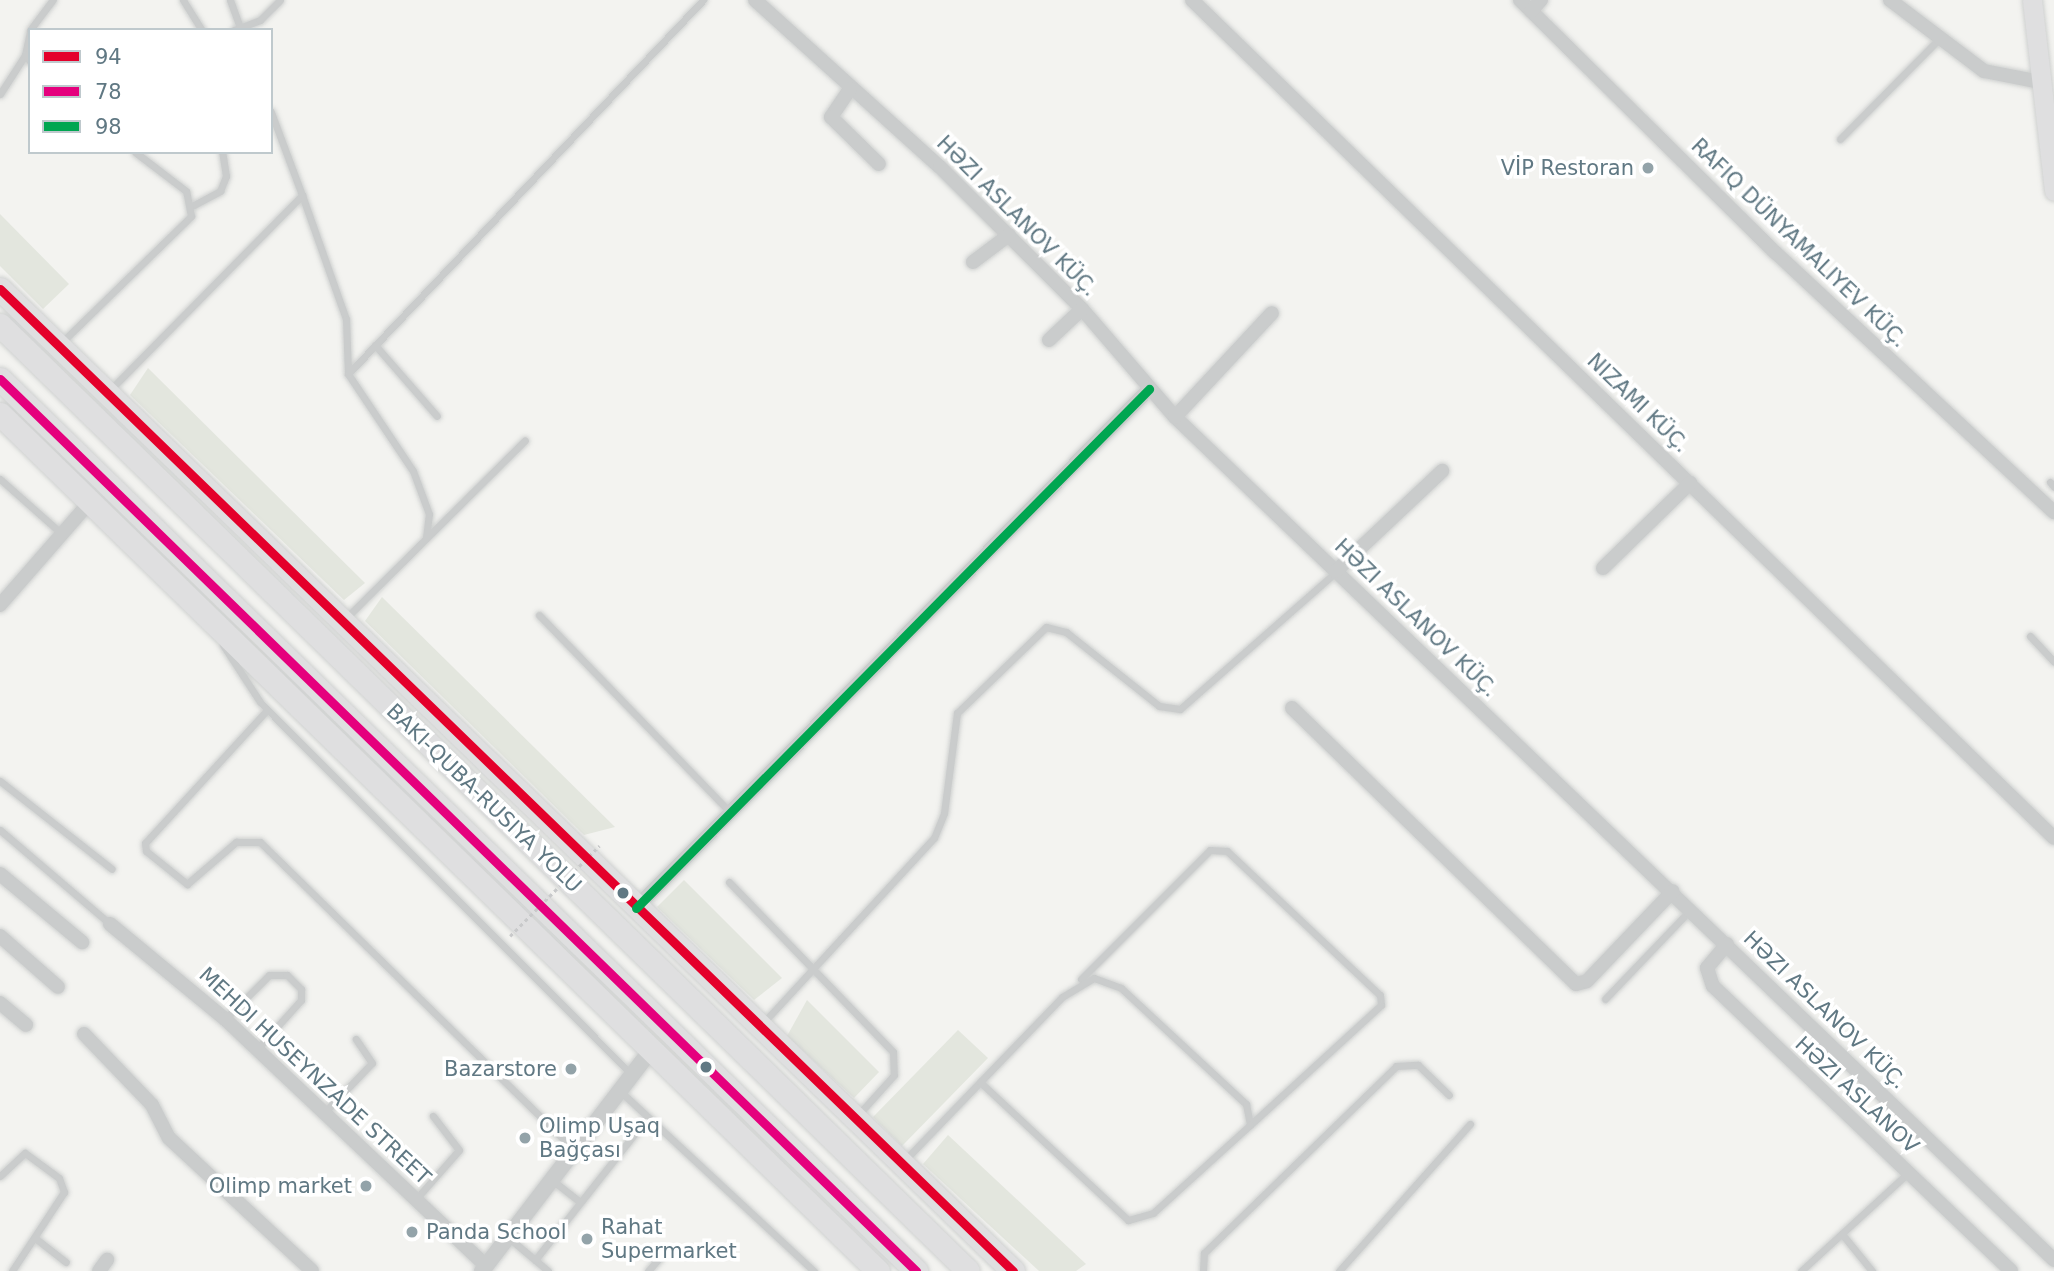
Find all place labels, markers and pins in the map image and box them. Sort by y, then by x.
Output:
place label: VİP Restoran [1501,155,1634,181]
marker: VİP Restoran [1640,160,1656,176]
unlabelled marker [616,886,630,900]
place label: Bazarstore [444,1056,557,1082]
unlabelled marker [699,1060,713,1074]
marker: Bazarstore [563,1061,579,1077]
place label: Olimp Uşaq Bağçası [539,1113,660,1163]
marker: Olimp Uşaq Bağçası [517,1130,533,1146]
place label: Olimp market [209,1173,352,1199]
marker: Olimp market [358,1178,374,1194]
place label: Rahat Supermarket [601,1214,737,1264]
place label: Panda School [426,1219,566,1245]
marker: Panda School [404,1224,420,1240]
marker: Rahat Supermarket [579,1231,595,1247]

